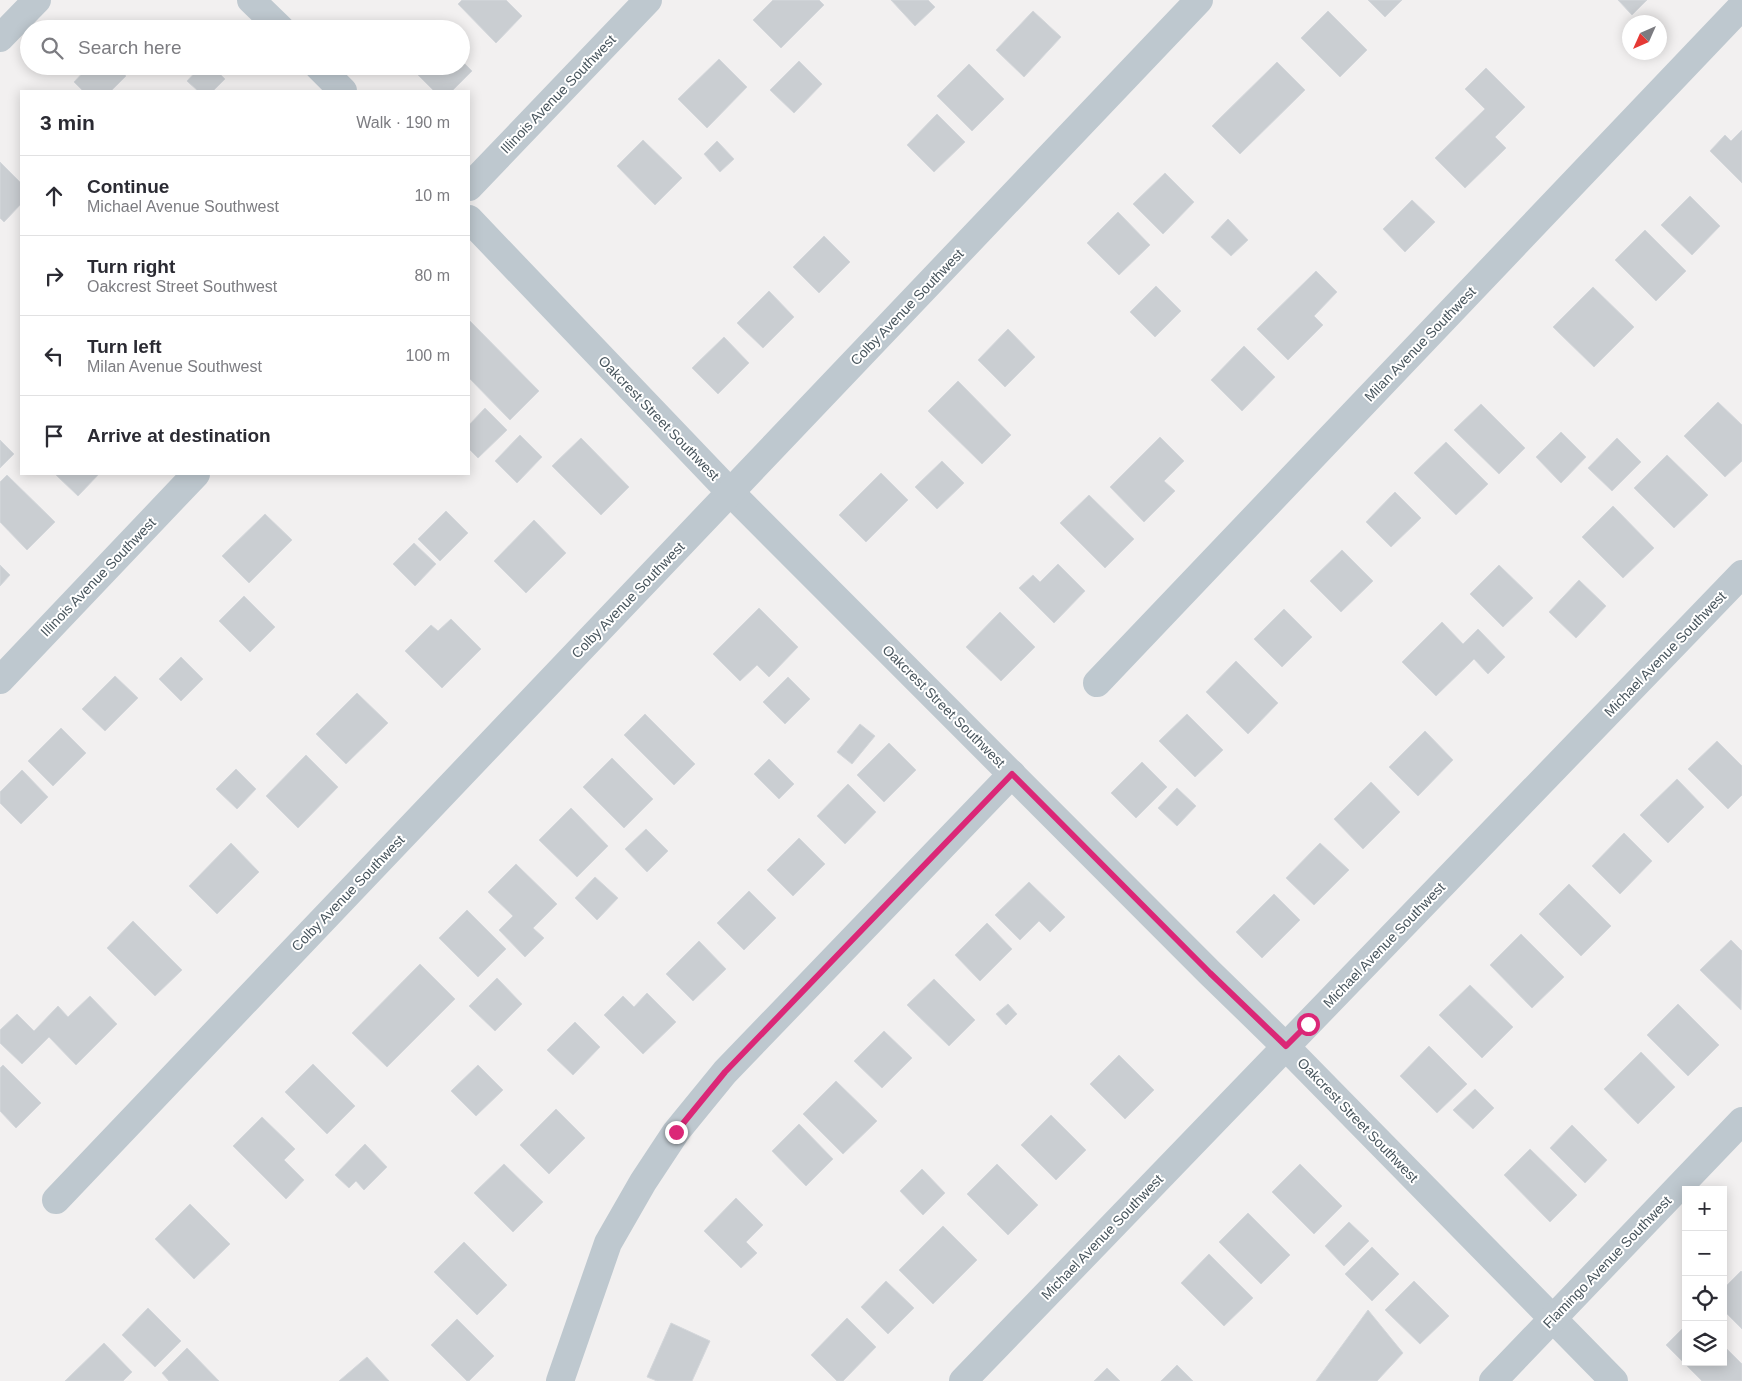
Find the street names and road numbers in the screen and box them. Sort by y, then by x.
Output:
street label: Illinois Avenue Southwest [497,31,619,157]
street label: Colby Avenue Southwest [847,245,967,368]
street label: Milan Avenue Southwest [1361,283,1479,405]
street label: Oakcrest Street Southwest [595,353,723,484]
street label: Illinois Avenue Southwest [37,514,159,640]
street label: Colby Avenue Southwest [568,538,688,661]
street label: Michael Avenue Southwest [1601,588,1729,720]
street label: Oakcrest Street Southwest [879,641,1009,771]
street label: Colby Avenue Southwest [288,831,408,954]
street label: Michael Avenue Southwest [1320,879,1448,1011]
street label: Oakcrest Street Southwest [1294,1055,1422,1186]
street label: Michael Avenue Southwest [1038,1171,1166,1303]
street label: Flamingo Avenue Southwest [1540,1193,1674,1331]

